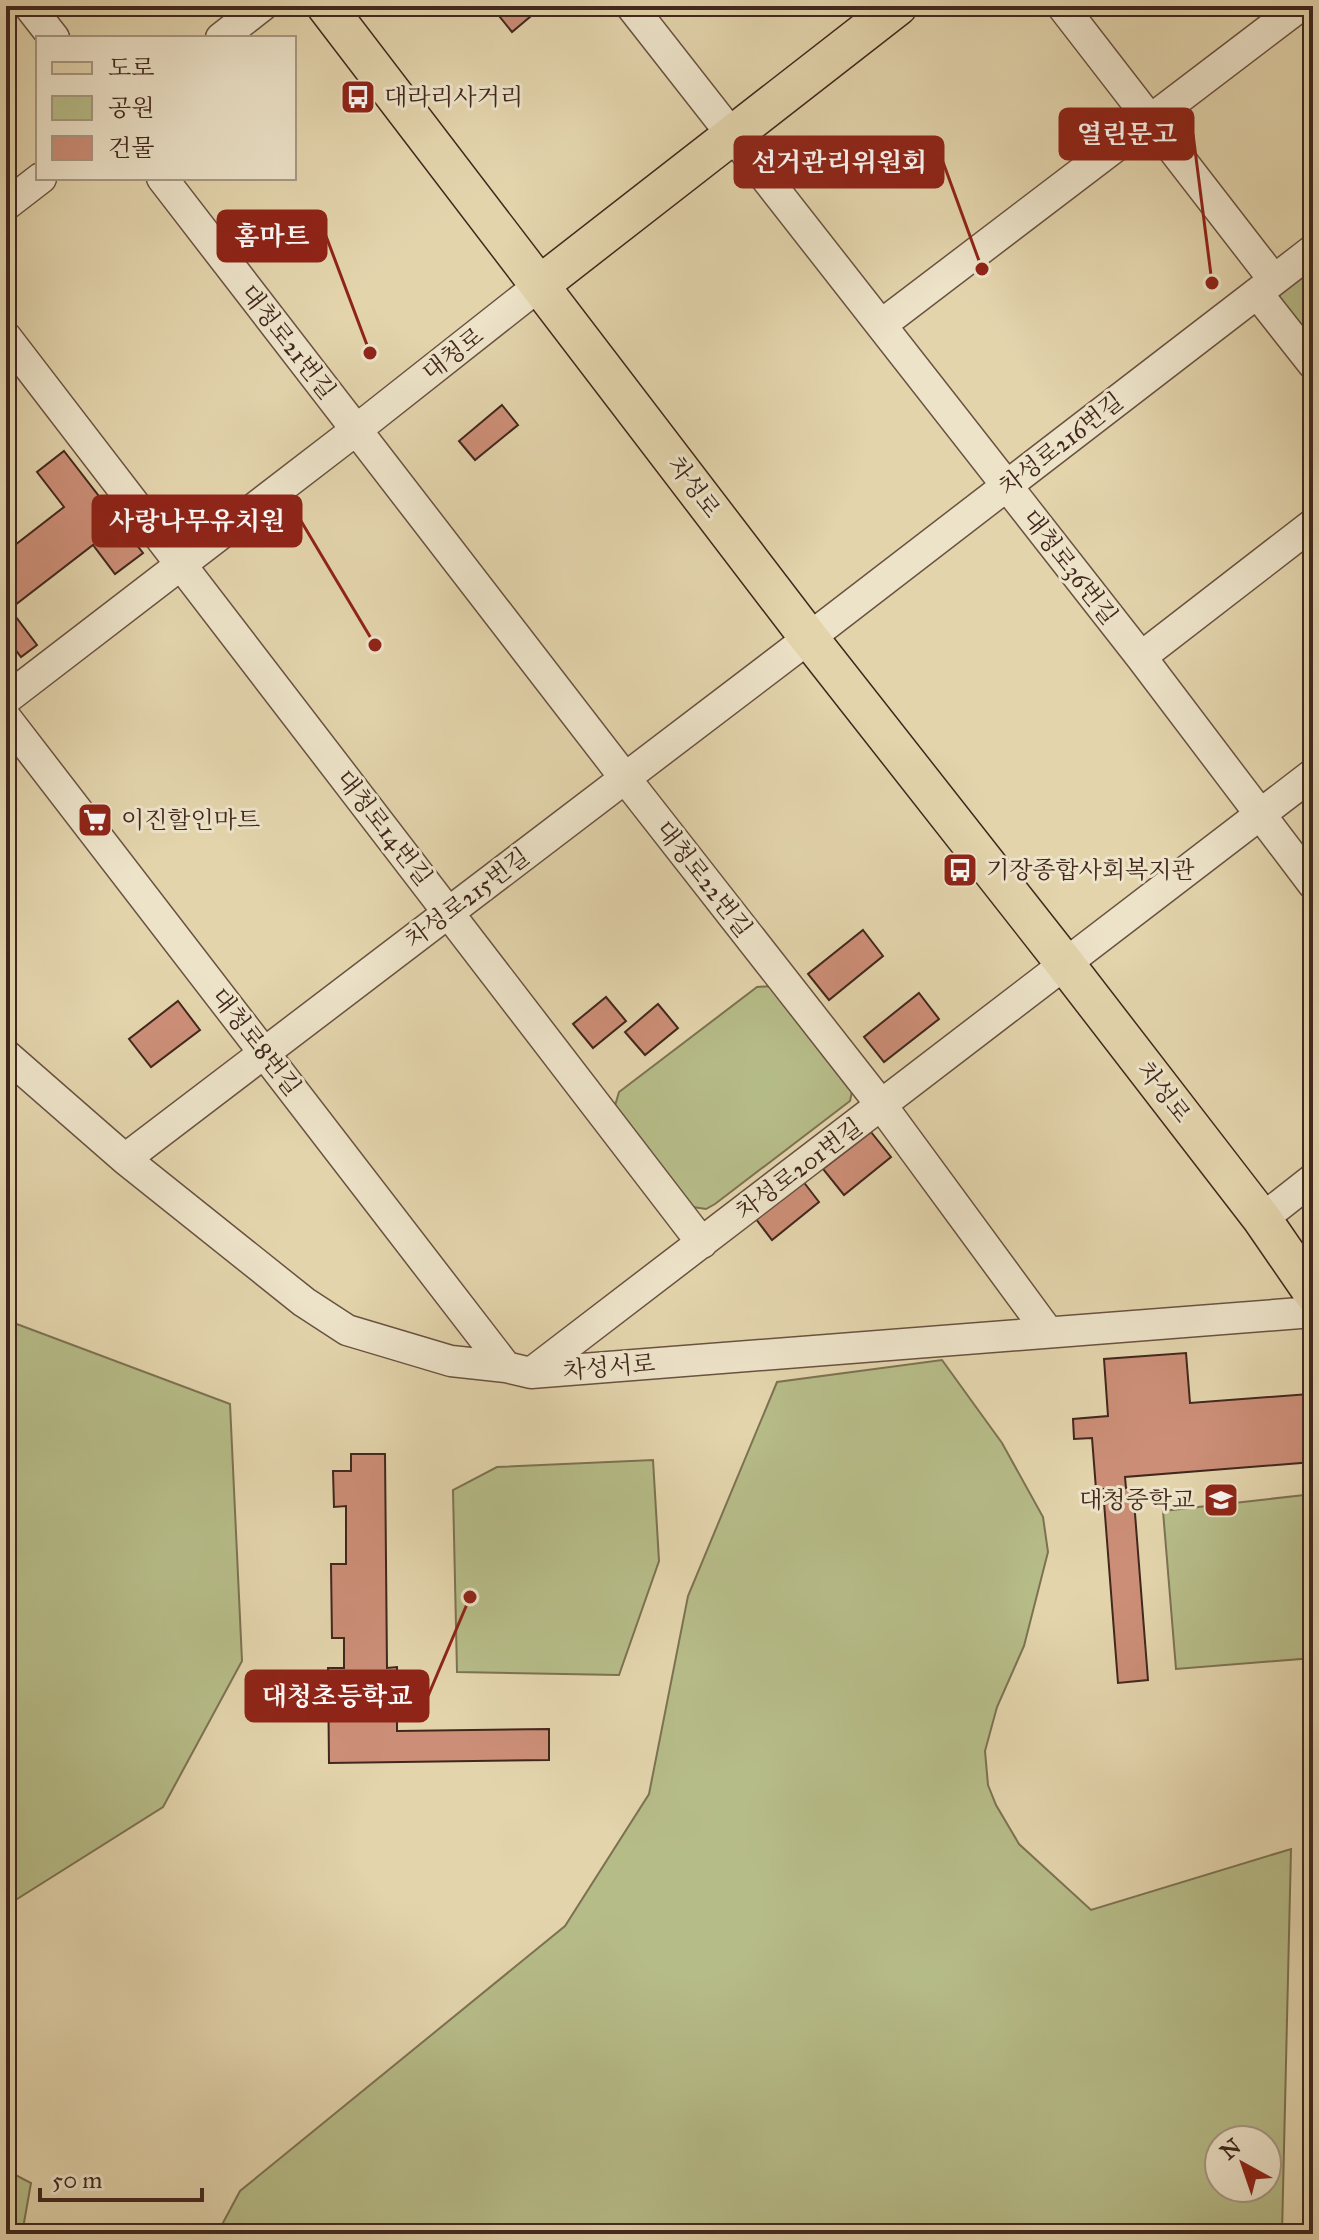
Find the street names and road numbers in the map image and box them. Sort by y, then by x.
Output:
street label: 대청로21번길 [234,279,342,405]
street label: 대청로 [416,321,490,387]
street label: 차성로216번길 [993,386,1129,502]
street label: 차성로 [661,450,727,524]
street label: 대청로36번길 [1016,503,1124,631]
street label: 대청로14번길 [329,764,439,892]
street label: 대청로22번길 [649,815,759,943]
street label: 차성로215번길 [399,841,535,955]
street label: 대청로8번길 [205,982,307,1102]
street label: 차성로 [1131,1055,1197,1129]
street label: 차성로201번길 [730,1112,868,1226]
street label: 차성서로 [561,1348,657,1386]

